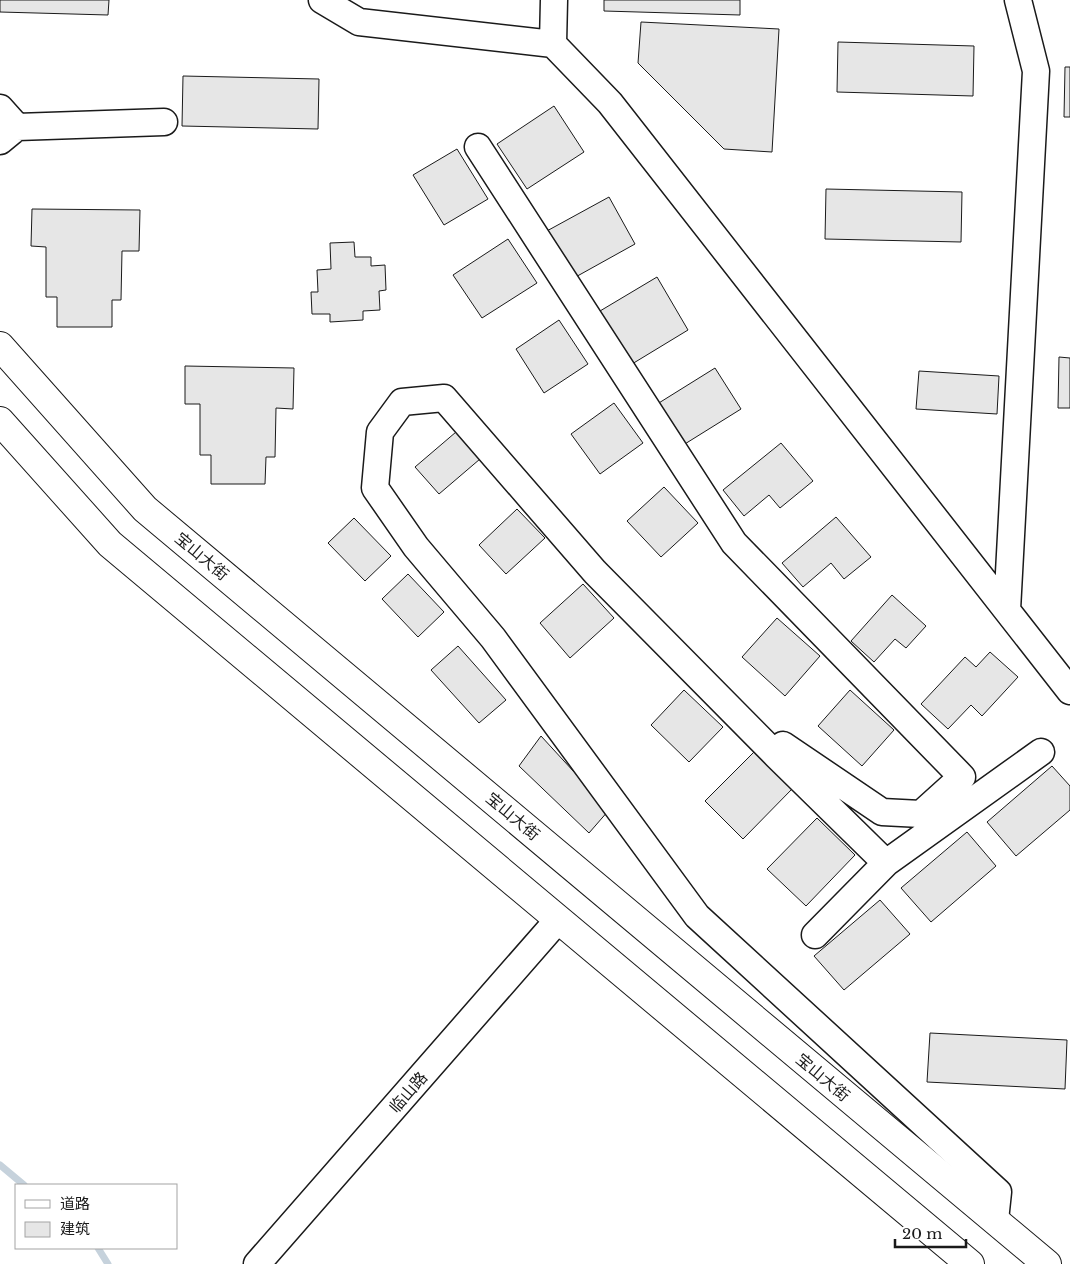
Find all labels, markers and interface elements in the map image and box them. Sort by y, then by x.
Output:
street label: 宝山大街 [171,528,233,584]
street label: 宝山大街 [482,788,544,844]
street label: 宝山大街 [792,1049,854,1105]
street label: 临山路 [385,1067,431,1117]
legend [15,1184,178,1249]
text: 道路 [60,1194,90,1213]
scale bar [895,1216,966,1248]
text: 建筑 [60,1219,90,1238]
text: 20 m [902,1224,942,1243]

